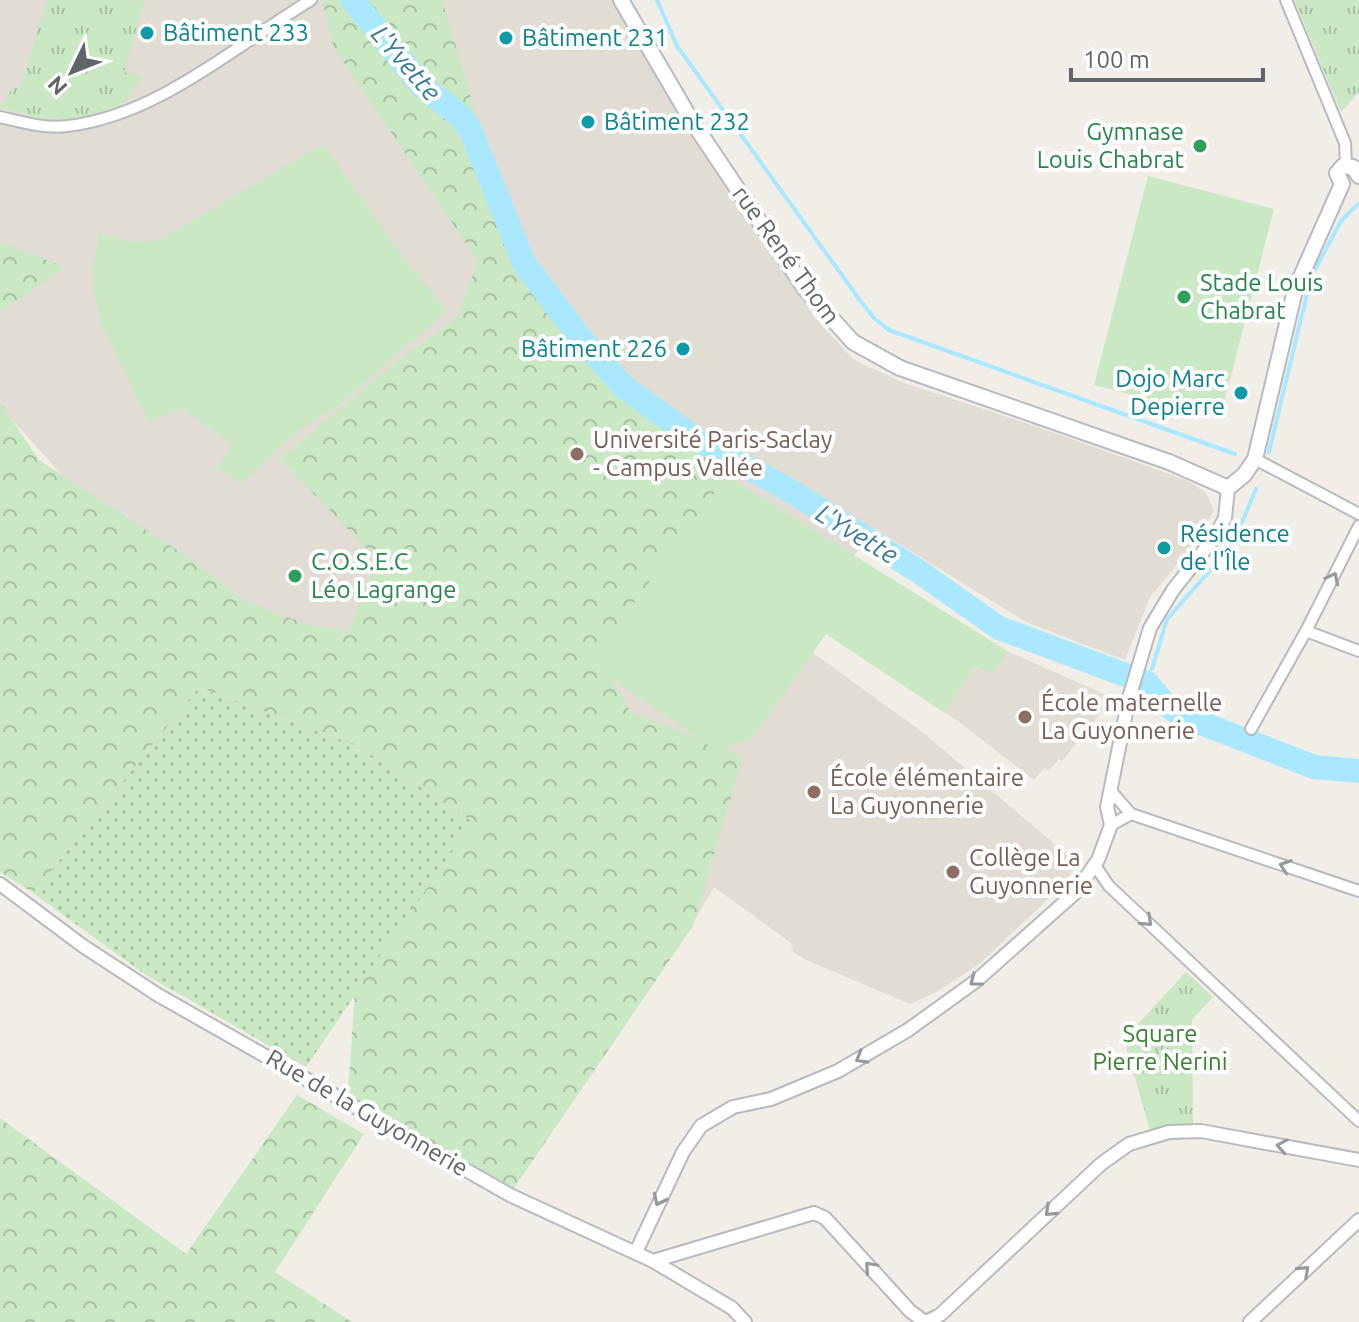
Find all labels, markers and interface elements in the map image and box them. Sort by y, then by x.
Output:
place label: Bâtiment 233 [163,19,309,46]
water label: L'Yvette [366,19,447,106]
marker: Bâtiment 233 [138,24,156,42]
place label: Bâtiment 231 [522,24,668,51]
marker: Bâtiment 231 [497,29,515,47]
north arrow [32,32,112,112]
scale bar [1071,32,1263,82]
text: 100 m [1083,46,1150,73]
text: N [42,71,72,101]
place label: Bâtiment 232 [604,108,750,135]
marker: Bâtiment 232 [579,113,597,131]
place label: Gymnase Louis Chabrat [1037,118,1185,173]
marker: Gymnase Louis Chabrat [1191,137,1209,155]
street label: rue René Thom [727,180,846,329]
place label: Stade Louis Chabrat [1200,269,1323,324]
marker: Stade Louis Chabrat [1175,288,1193,306]
place label: Bâtiment 226 [521,335,667,362]
marker: Bâtiment 226 [674,340,692,358]
place label: Dojo Marc Depierre [1115,365,1225,420]
marker: Dojo Marc Depierre [1232,384,1250,402]
place label: Université Paris-Saclay - Campus Vallée [593,426,833,481]
marker: Université Paris-Saclay - Campus Vallée [568,445,586,463]
water label: L'Yvette [811,498,903,569]
place label: Résidence de l'Île [1180,520,1290,575]
marker: Résidence de l'Île [1155,539,1173,557]
place label: C.O.S.E.C Léo Lagrange [311,548,457,603]
marker: C.O.S.E.C Léo Lagrange [286,567,304,585]
one-way arrow [1323,572,1338,587]
place label: École maternelle La Guyonnerie [1041,688,1222,744]
marker: École maternelle La Guyonnerie [1016,708,1034,726]
place label: École élémentaire La Guyonnerie [830,763,1024,819]
marker: École élémentaire La Guyonnerie [805,783,823,801]
place label: Collège La Guyonnerie [969,844,1093,899]
one-way arrow [1279,860,1293,876]
marker: Collège La Guyonnerie [944,863,962,881]
one-way arrow [1138,912,1152,927]
one-way arrow [969,972,984,986]
park label: Square Pierre Nerini [1092,1020,1228,1075]
street label: Rue de la Guyonnerie [262,1044,473,1181]
one-way arrow [855,1048,870,1064]
one-way arrow [1276,1139,1289,1156]
one-way arrow [653,1191,669,1206]
one-way arrow [1045,1202,1060,1216]
one-way arrow [866,1262,880,1277]
one-way arrow [1295,1267,1310,1281]

